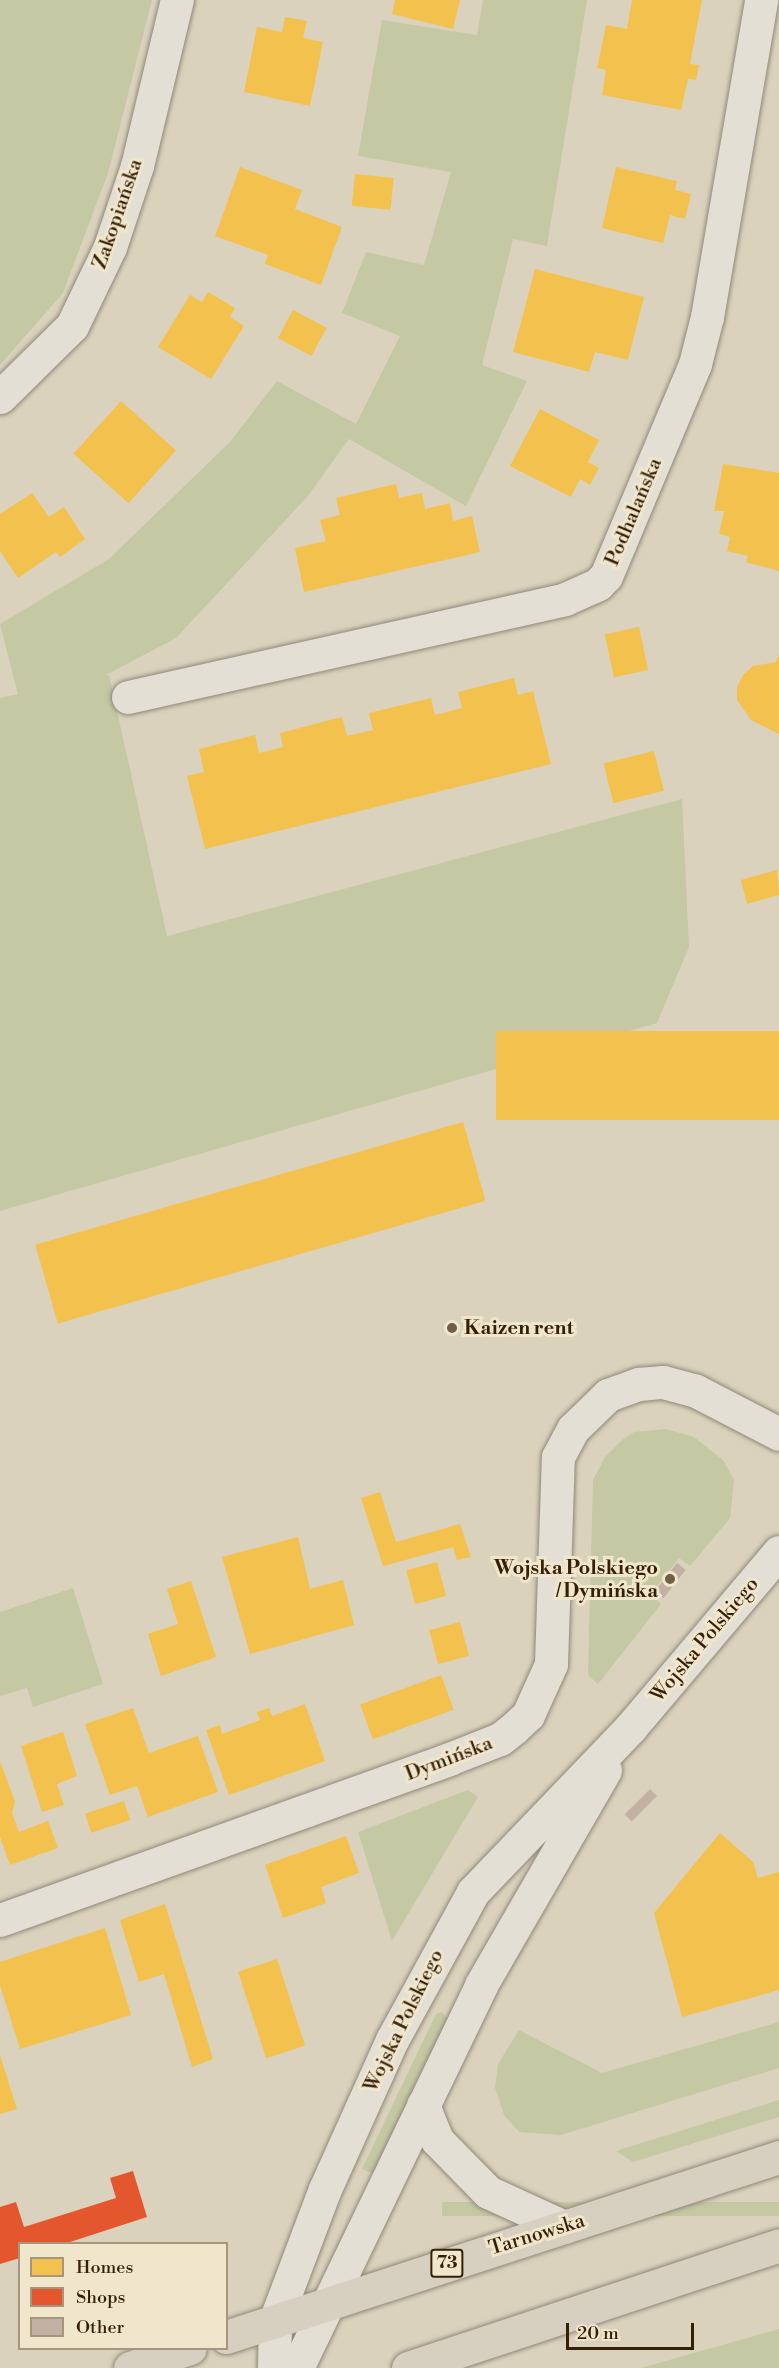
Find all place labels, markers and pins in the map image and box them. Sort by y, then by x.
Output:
place label: Kaizen rent [464,1316,574,1340]
marker: Kaizen rent [445,1321,459,1335]
place label: Wojska Polskiego / Dymińska [494,1556,658,1603]
marker: Wojska Polskiego / Dymińska [663,1572,677,1586]

